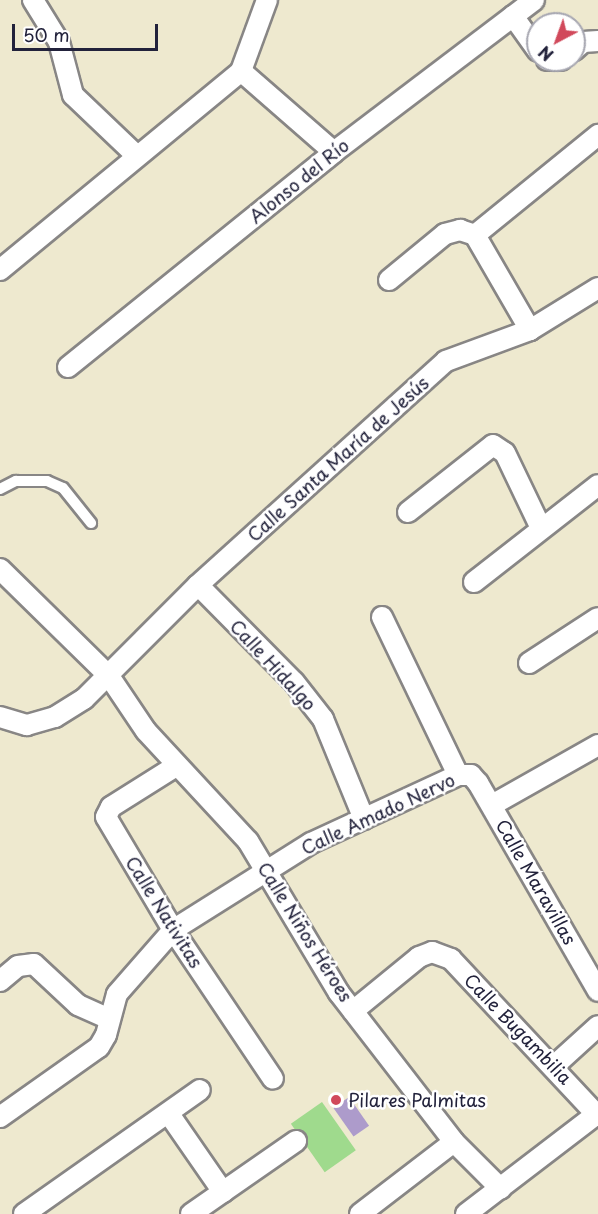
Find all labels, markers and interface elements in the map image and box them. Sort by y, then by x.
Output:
scale bar [15,12,160,50]
north arrow [526,12,586,72]
text: 50 m [23,21,70,48]
text: N [533,41,558,67]
street label: Alonso del Río [244,134,354,228]
street label: Calle Santa María de Jesús [242,371,434,547]
street label: Calle Hidalgo [225,615,321,715]
street label: Calle Amado Nervo [298,769,458,859]
street label: Calle Maravillas [492,816,580,948]
street label: Calle Nativitas [121,852,207,972]
street label: Calle Niños Héroes [253,857,357,1007]
street label: Calle Bugambilia [459,969,577,1089]
place label: Pilares Palmitas [348,1089,487,1111]
marker: Pilares Palmitas [329,1093,343,1107]

